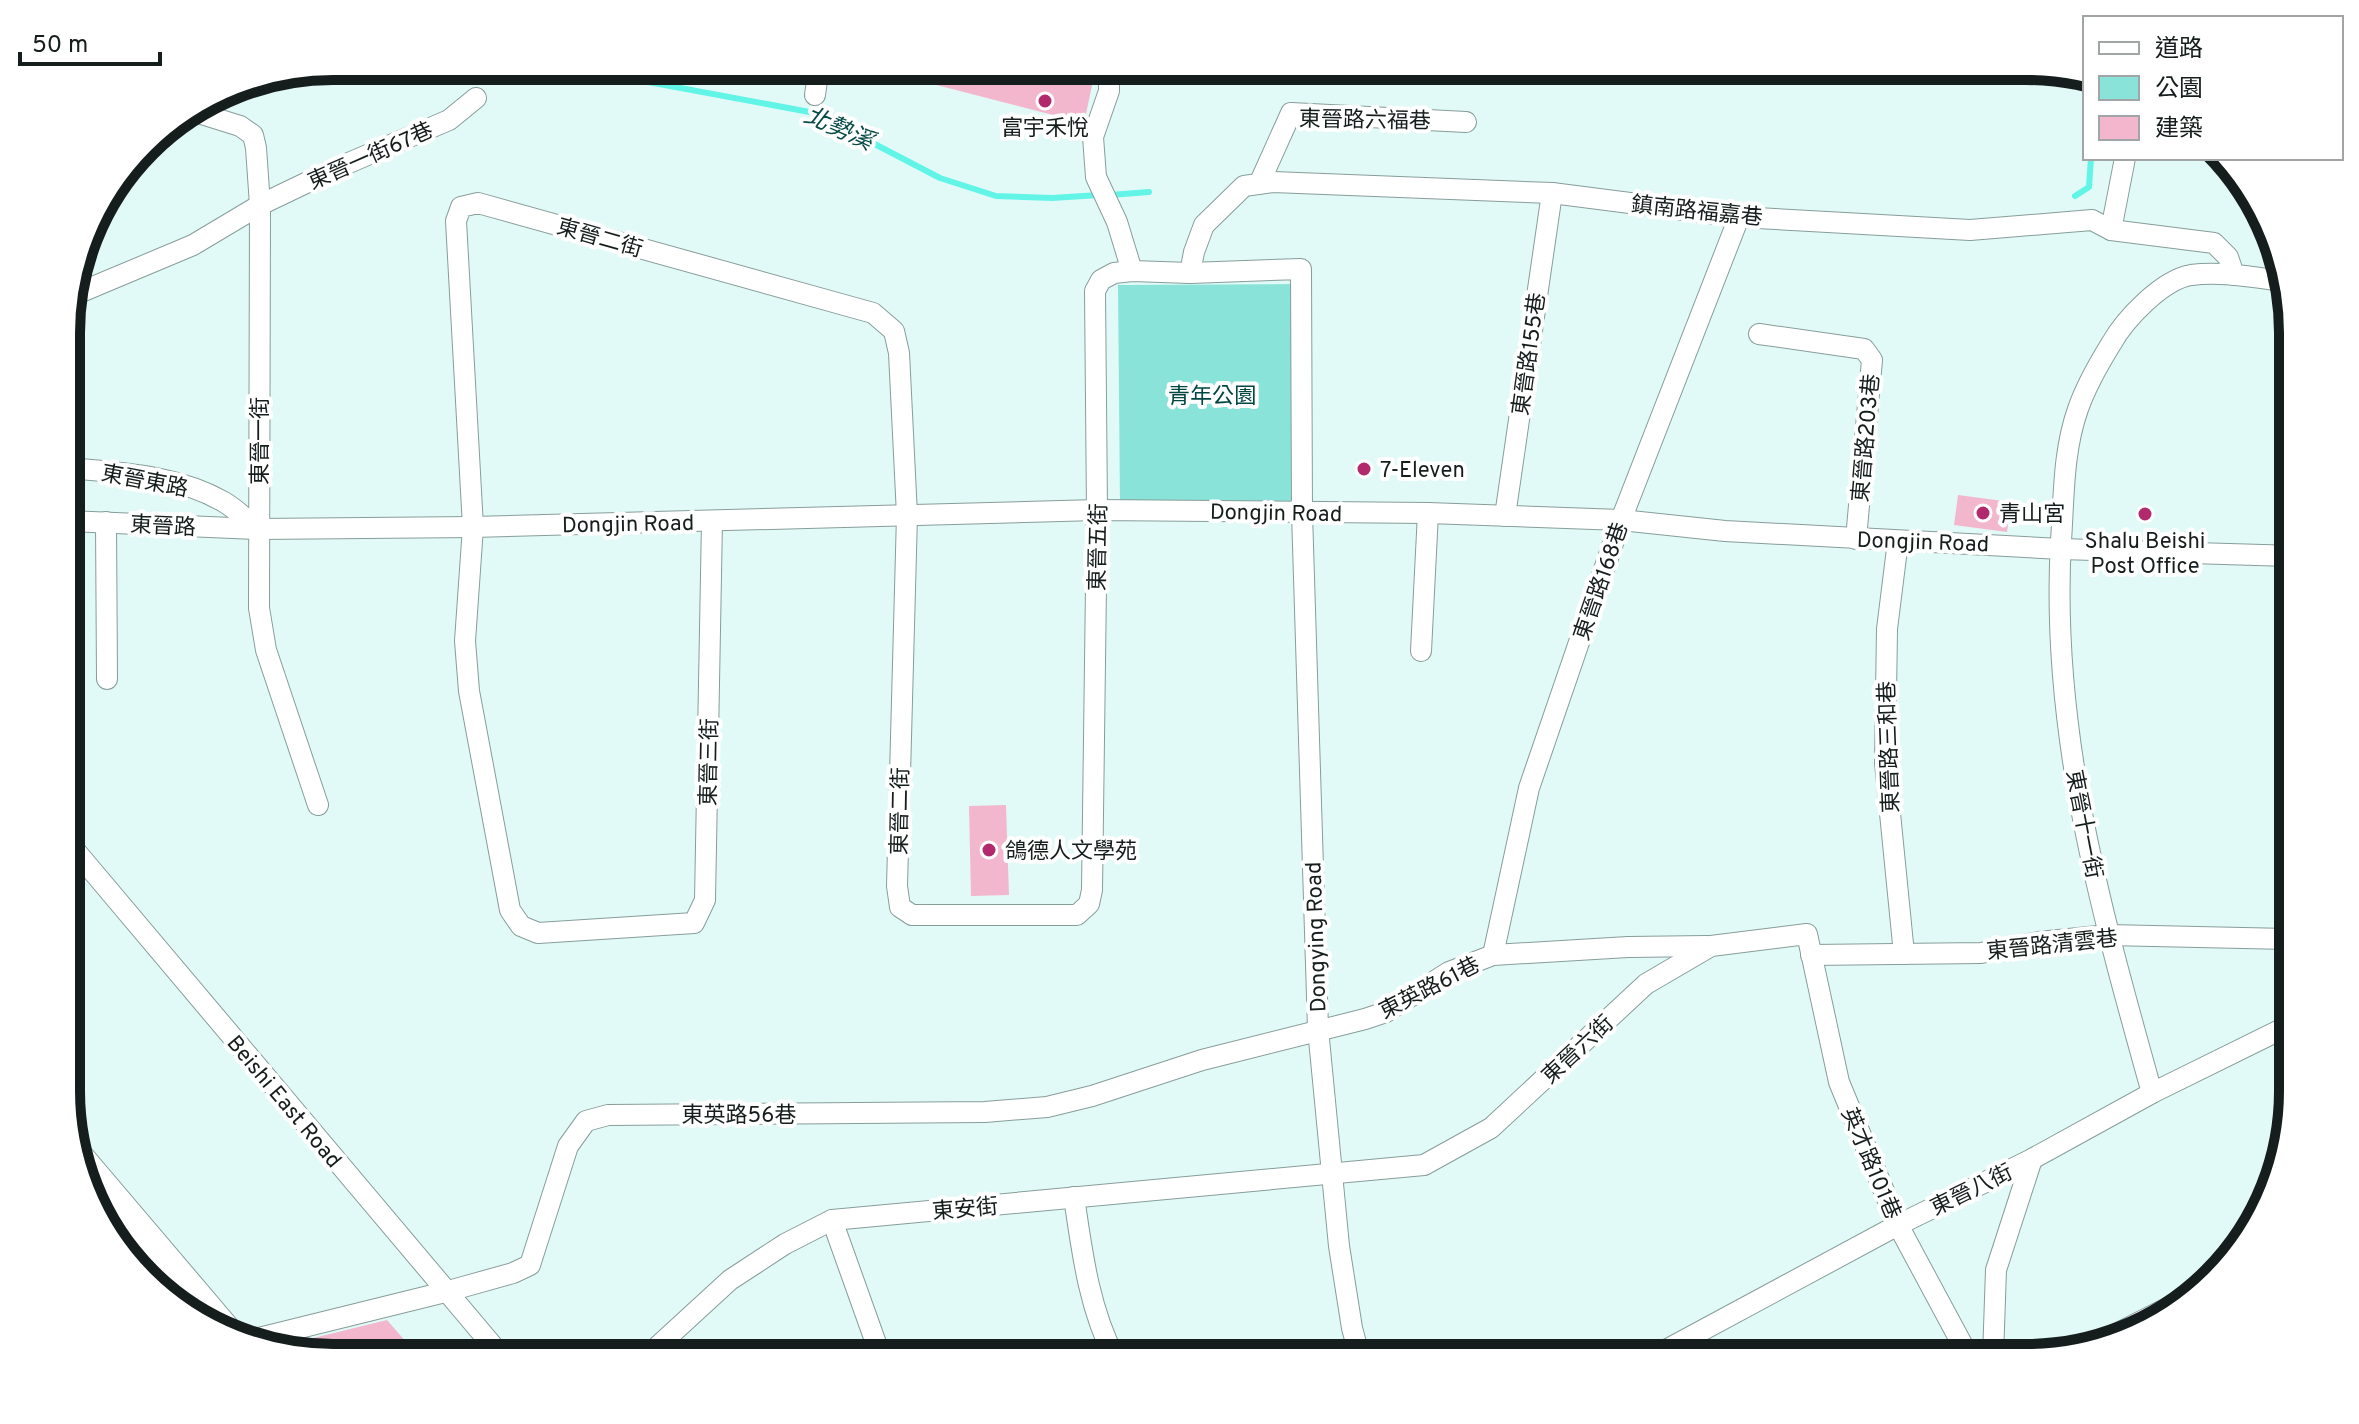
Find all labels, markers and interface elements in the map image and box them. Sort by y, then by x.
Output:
scale bar [20,16,160,66]
legend [2083,16,2343,160]
text: 50 m [32,31,88,61]
text: 道路 [2155,35,2203,65]
text: 公園 [2155,75,2203,105]
marker: 富宇禾悅 [1036,92,1054,110]
water label: 北勢溪 [799,101,880,159]
street label: 東晉路六福巷 [1299,107,1431,136]
text: 建築 [2155,115,2203,145]
place label: 富宇禾悅 [1001,116,1089,143]
street label: 東晉一街67巷 [304,118,438,197]
street label: 鎮南路福嘉巷 [1630,192,1764,233]
street label: 東晉二街 [553,214,645,265]
street label: 東晉路155巷 [1509,291,1552,417]
street label: 東晉路203巷 [1848,373,1887,504]
park label: 青年公園 [1168,384,1256,411]
street label: 東晉一街 [248,397,275,485]
place label: 7-Eleven [1380,458,1465,485]
marker: 7-Eleven [1355,460,1373,478]
street label: 東晉東路 [99,461,190,504]
street label: Dongjin Road [1209,500,1342,529]
place label: 青山宮 [1999,502,2065,529]
street label: 東晉五街 [1085,503,1114,591]
marker: 青山宮 [1974,504,1992,522]
marker: Shalu Beishi Post Office [2136,505,2154,523]
street label: Dongjin Road [562,511,695,540]
street label: 東晉路 [129,512,197,543]
street label: 東晉路168巷 [1570,519,1635,644]
street label: Dongjin Road [1856,528,1990,559]
place label: Shalu Beishi Post Office [2085,529,2205,581]
street label: 東晉路三和巷 [1875,680,1906,813]
street label: 東晉三街 [696,718,725,806]
street label: 東晉二街 [887,767,916,855]
street label: 東晉十一街 [2059,768,2106,881]
place label: 鴿德人文學苑 [1005,839,1137,866]
marker: 鴿德人文學苑 [980,841,998,859]
street label: Dongying Road [1301,861,1334,1013]
street label: 東晉路清雲巷 [1985,926,2119,967]
street label: 東英路61巷 [1375,952,1485,1026]
street label: 東晉六街 [1537,1011,1620,1091]
street label: Beishi East Road [220,1031,346,1174]
street label: 東英路56巷 [682,1103,796,1130]
street label: 英才路101巷 [1834,1104,1905,1224]
street label: 東晉八街 [1927,1160,2018,1223]
street label: 東安街 [931,1194,999,1227]

